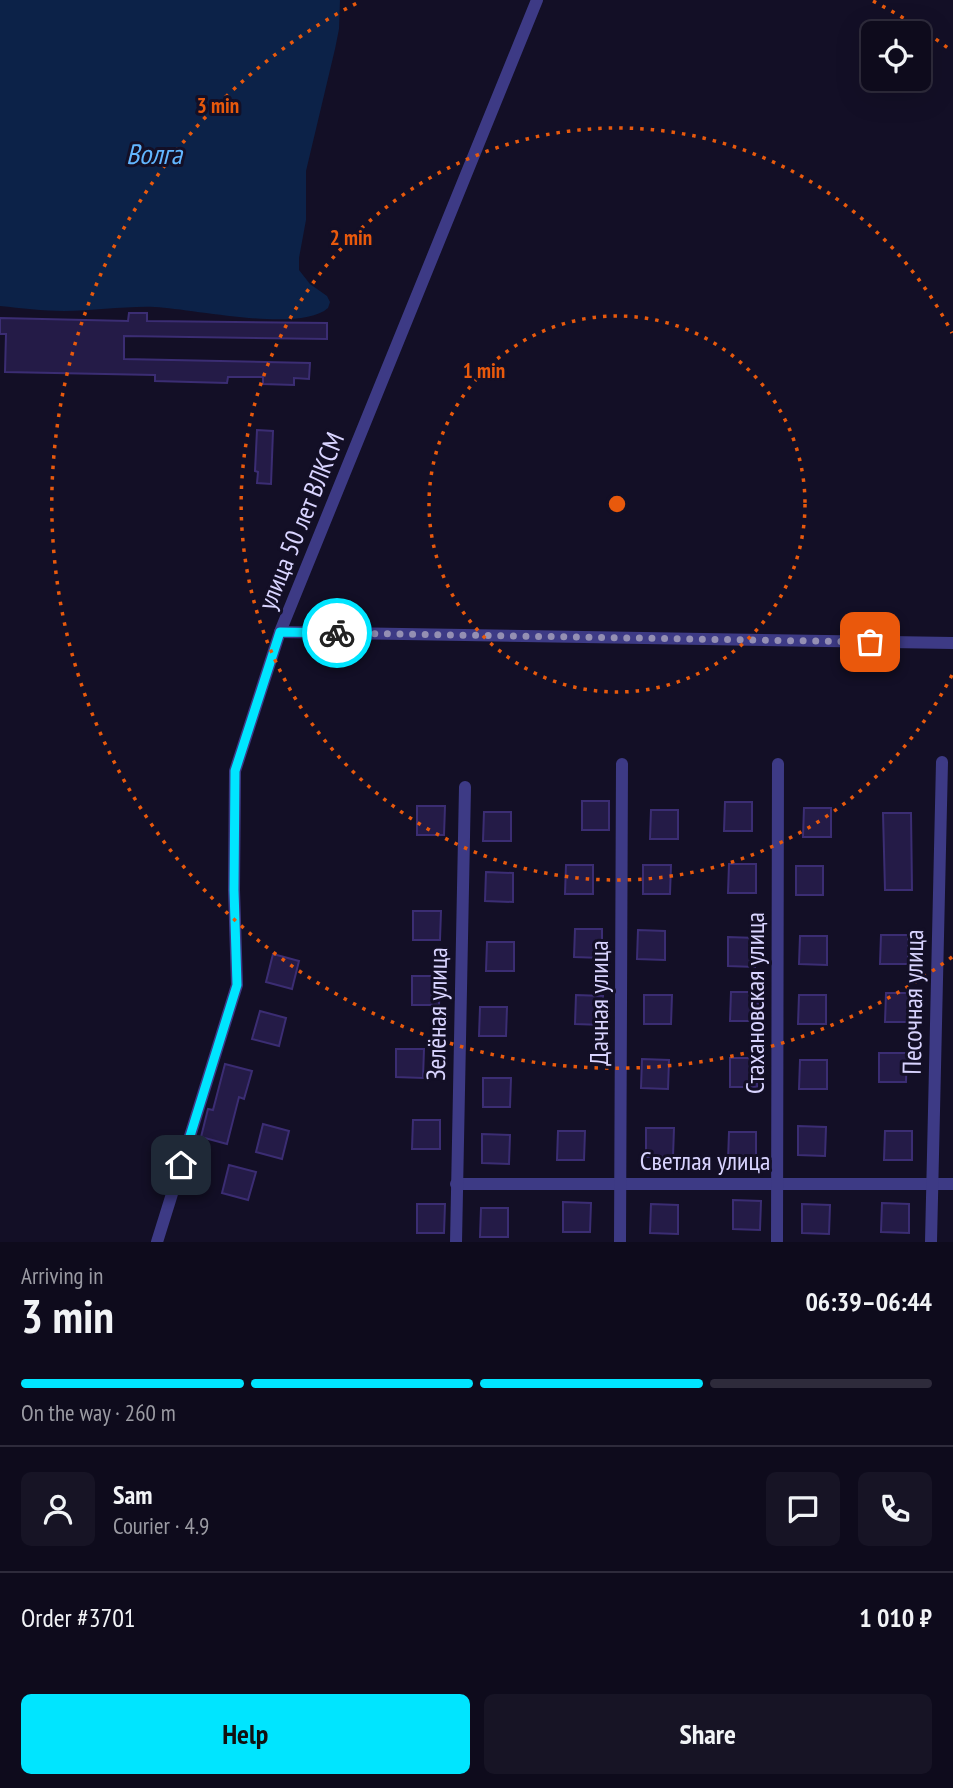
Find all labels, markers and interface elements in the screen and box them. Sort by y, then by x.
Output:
map controls [861,21,931,91]
button: locate [861,21,931,91]
text: 3 min [197,92,239,119]
water label: Волга [126,135,184,172]
text: 2 min [330,224,372,251]
text: 1 min [463,357,505,384]
street label: улица 50 лет ВЛКСМ [250,427,351,614]
centre of rings [605,492,629,516]
courier [302,598,372,668]
pin [840,612,900,672]
icon: bike [318,614,356,652]
icon: bag [851,623,889,661]
street label: Стахановская улица [738,912,771,1094]
street label: Песочная улица [895,929,930,1075]
street label: Дачная улица [582,940,615,1066]
street label: Зелёная улица [419,947,454,1081]
pin [151,1135,211,1195]
street label: Светлая улица [640,1144,770,1177]
icon: home [162,1146,200,1184]
text: Arriving in [21,1261,103,1290]
text: 06:39–06:44 [805,1285,932,1318]
text: 3 min [21,1286,114,1346]
text: On the way · 260 m [21,1398,176,1427]
button: person [21,1472,95,1546]
button: chat [766,1472,840,1546]
button: phone [858,1472,932,1546]
text: Sam [113,1478,152,1511]
text: Courier · 4.9 [113,1511,209,1540]
text: Order #3701 [21,1601,136,1634]
text: 1 010 ₽ [859,1601,932,1634]
button: Help [21,1694,470,1774]
button: Share [484,1694,932,1774]

